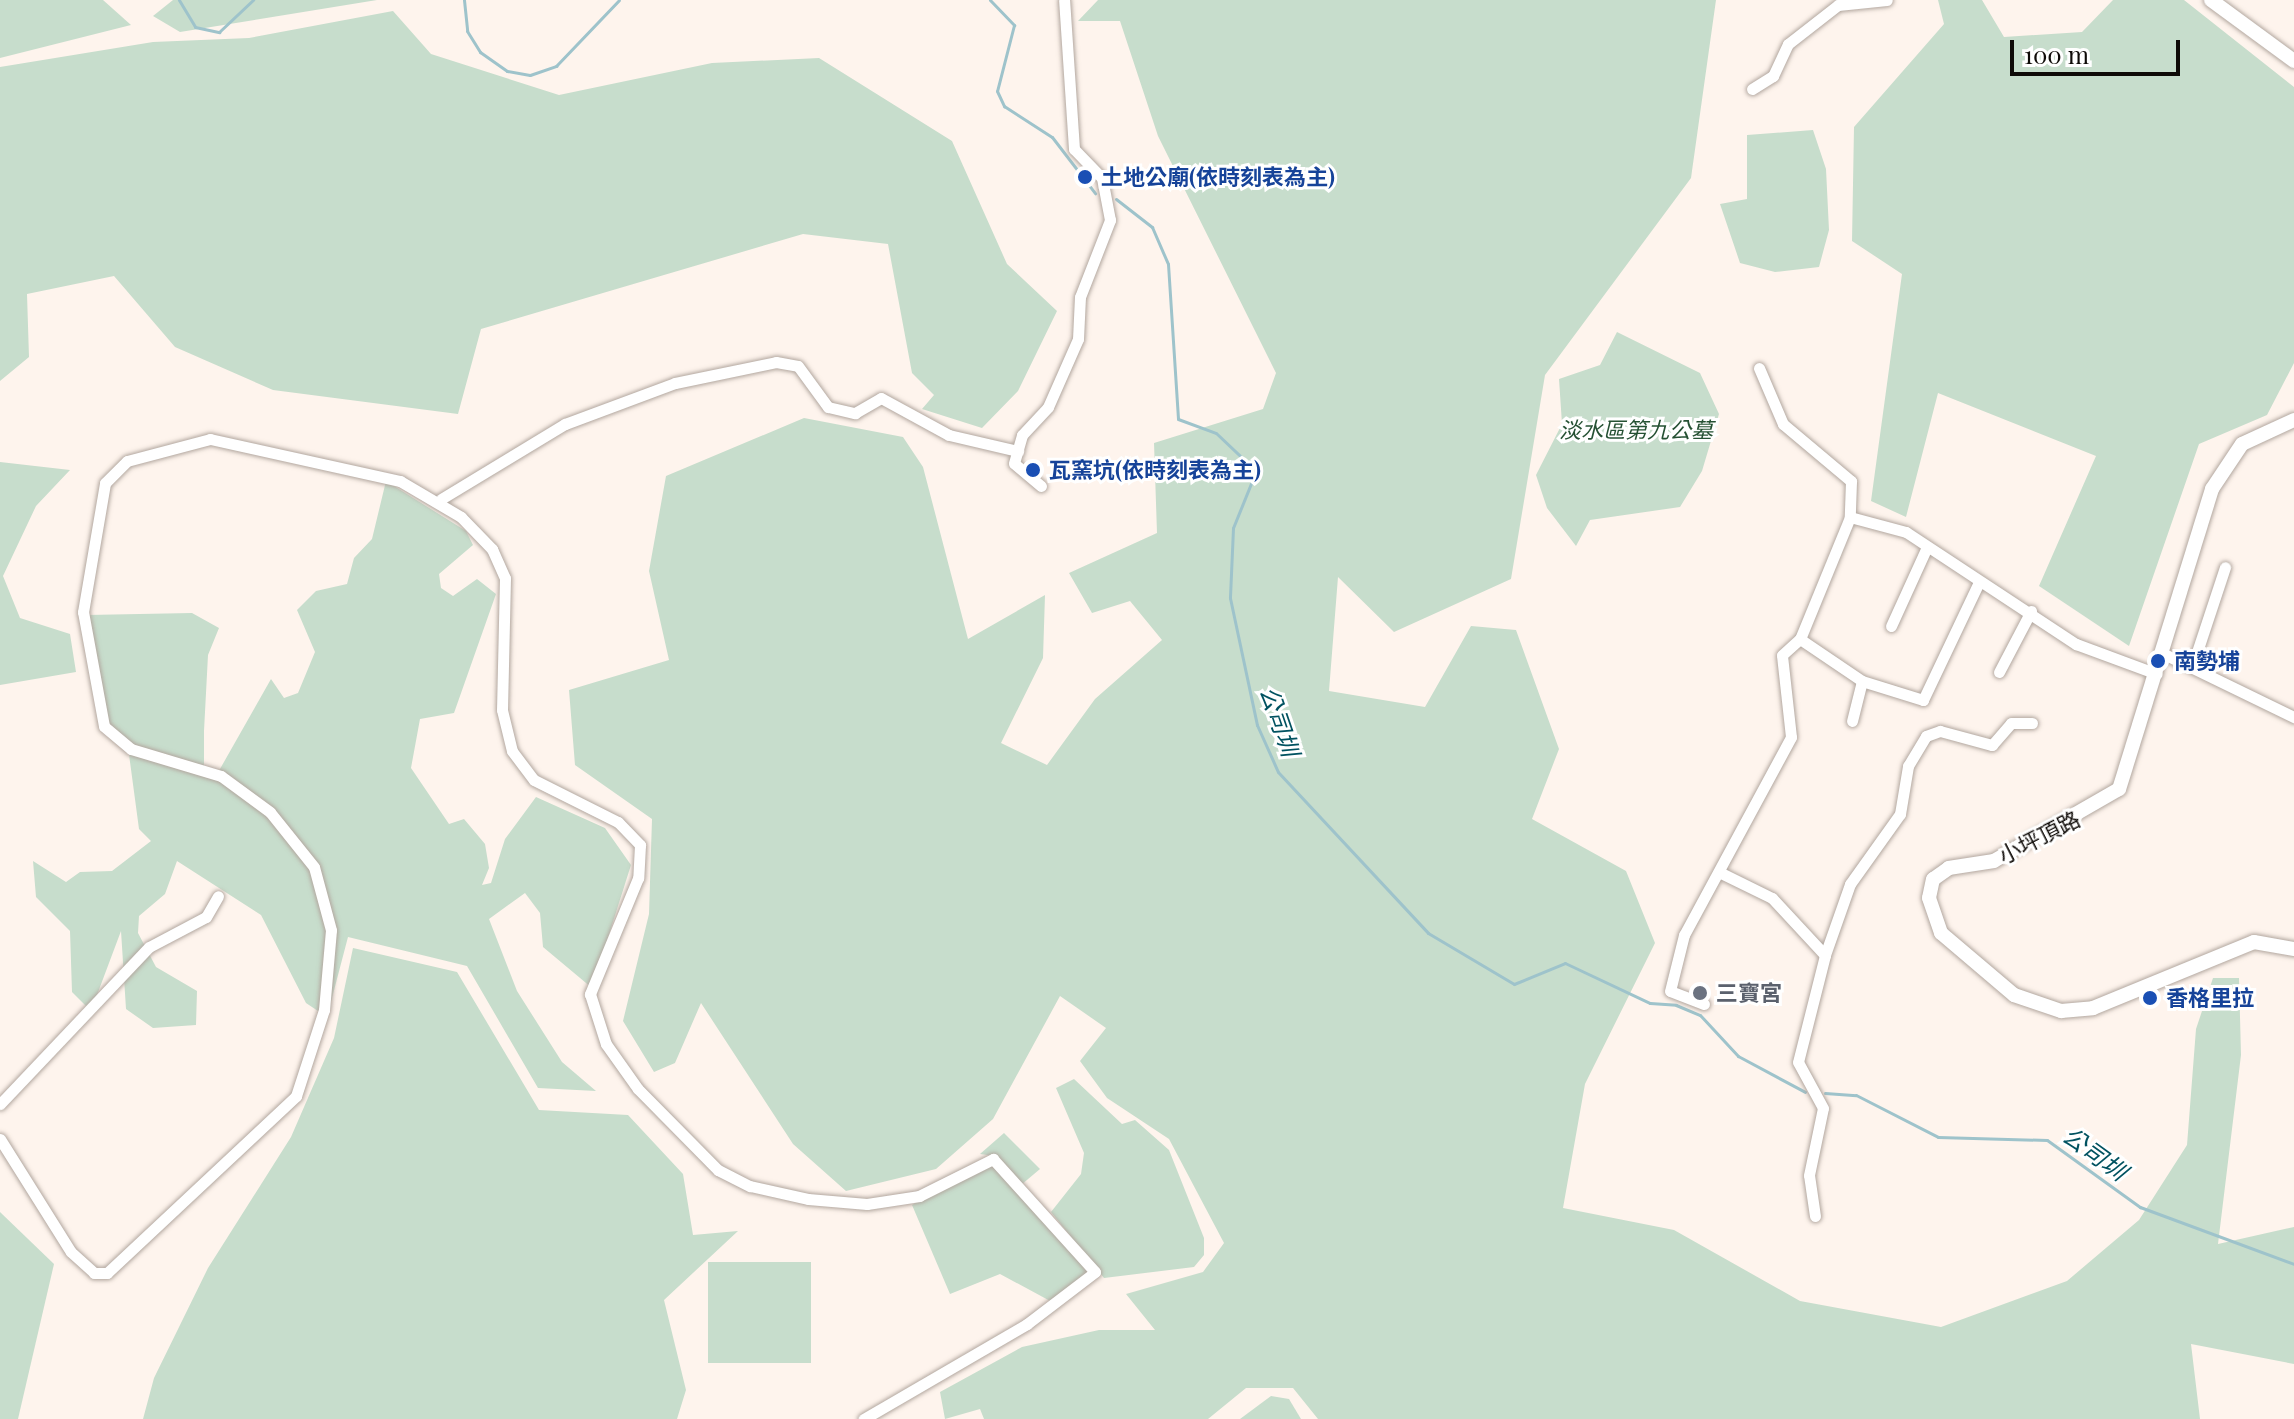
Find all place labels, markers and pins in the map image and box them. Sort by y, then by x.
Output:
place label: 土地公廟(依時刻表為主) [1101,164,1335,190]
marker: 土地公廟(依時刻表為主) [1076,168,1094,186]
place label: 瓦窯坑(依時刻表為主) [1049,457,1261,483]
marker: 瓦窯坑(依時刻表為主) [1024,461,1042,479]
place label: 南勢埔 [2174,648,2240,674]
marker: 南勢埔 [2149,652,2167,670]
place label: 三寶宮 [1716,980,1782,1006]
marker: 三寶宮 [1691,984,1709,1002]
place label: 香格里拉 [2166,985,2254,1011]
marker: 香格里拉 [2141,989,2159,1007]

